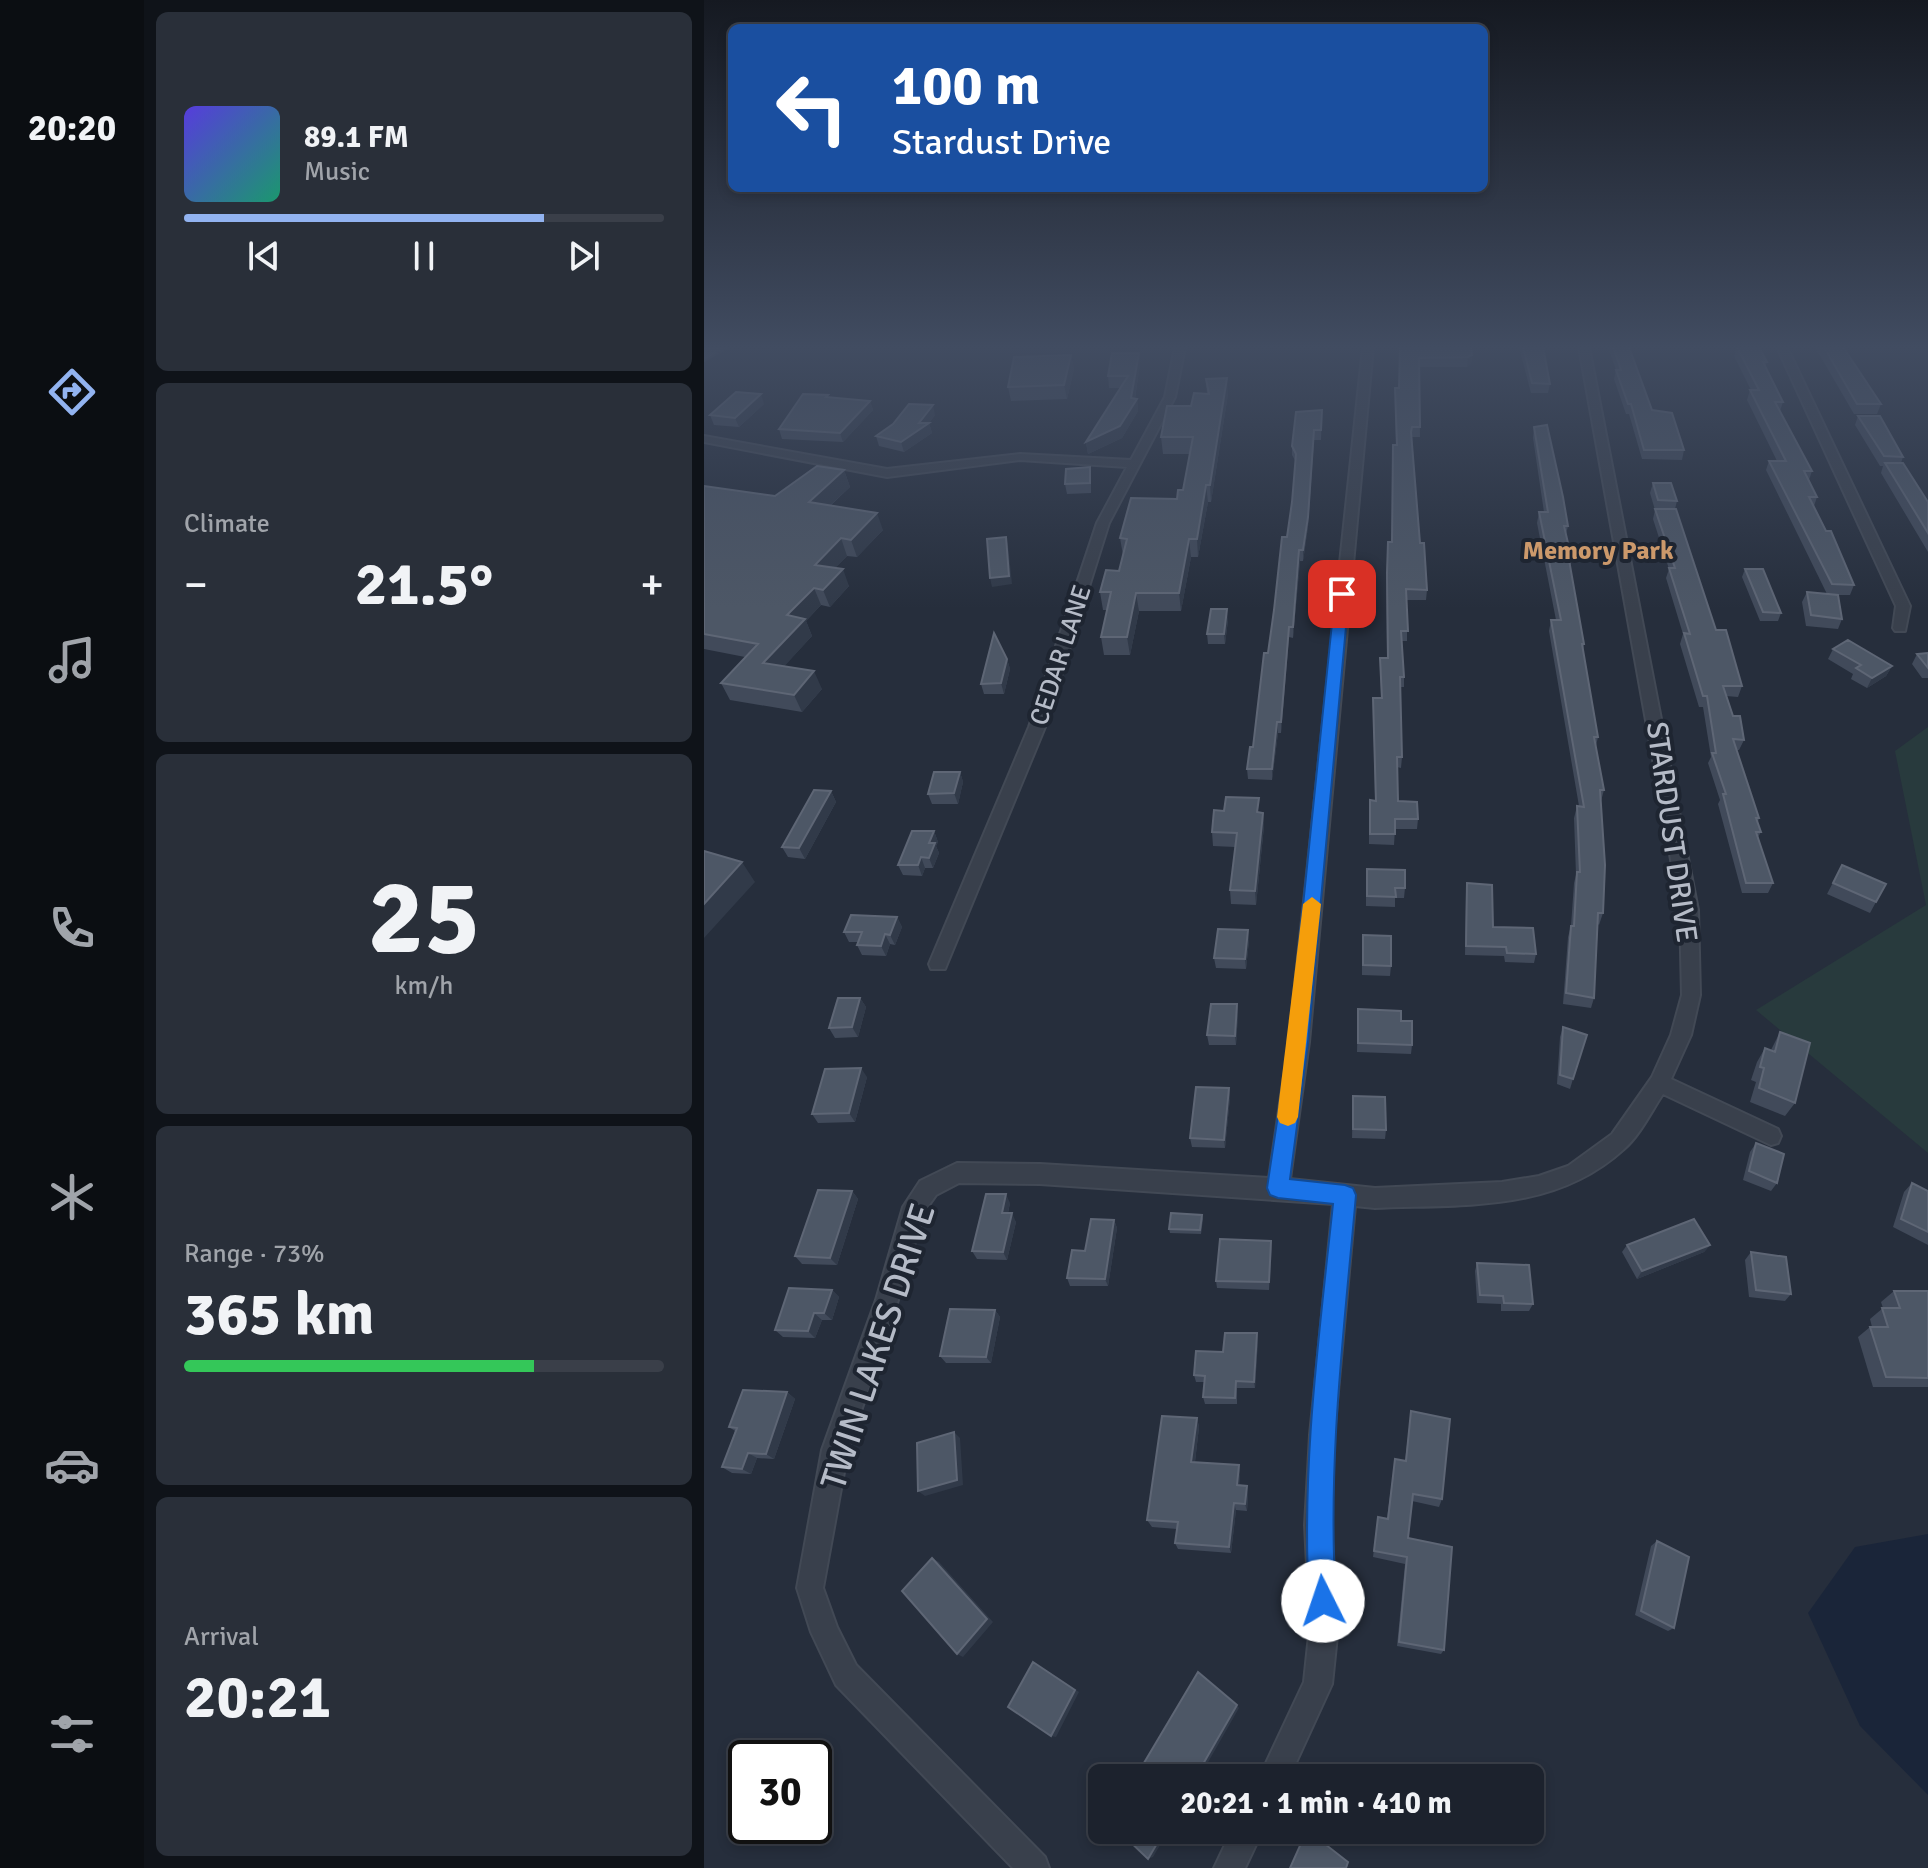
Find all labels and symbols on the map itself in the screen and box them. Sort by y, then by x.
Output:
district label: Memory Park [1522,535,1674,567]
pin [1308,560,1376,628]
street label: CEDAR LANE [1023,581,1099,730]
street label: STARDUST DRIVE [1638,719,1705,945]
street label: TWIN LAKES DRIVE [811,1198,946,1495]
position arrow [1281,1559,1365,1643]
speed limit sign: 30 [728,1740,832,1844]

